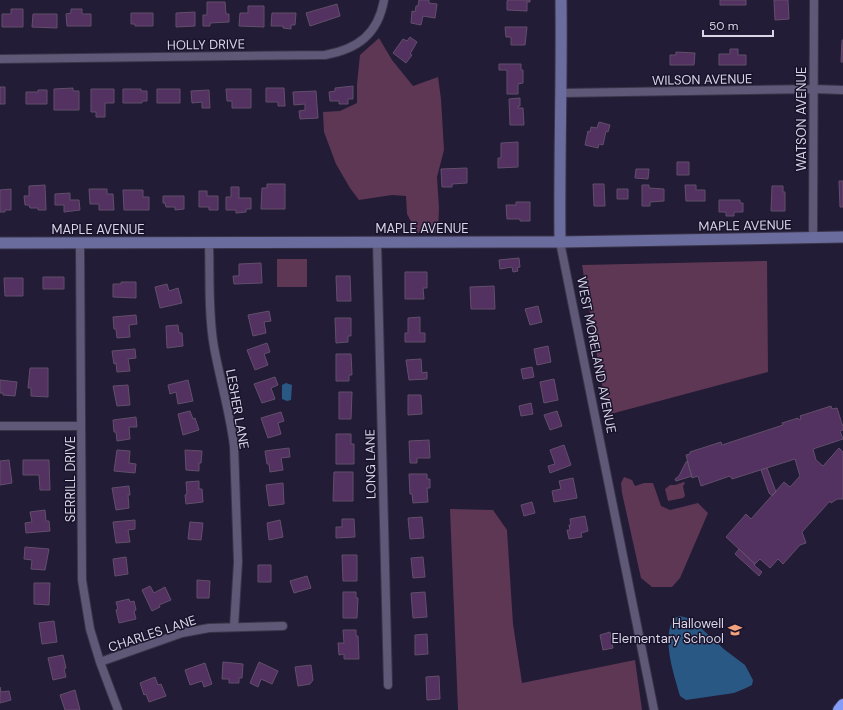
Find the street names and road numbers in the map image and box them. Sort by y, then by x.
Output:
street label: HOLLY DRIVE [167,35,245,54]
street label: WATSON AVENUE [793,67,810,171]
street label: WILSON AVENUE [652,70,752,89]
street label: MAPLE AVENUE [698,216,792,235]
street label: MAPLE AVENUE [375,220,469,237]
street label: MAPLE AVENUE [51,221,145,238]
street label: WEST MORELAND AVENUE [573,275,620,435]
street label: LESHER LANE [222,368,253,450]
street label: LONG LANE [361,429,380,499]
street label: SERRILL DRIVE [62,436,79,522]
street label: CHARLES LANE [106,611,198,656]

